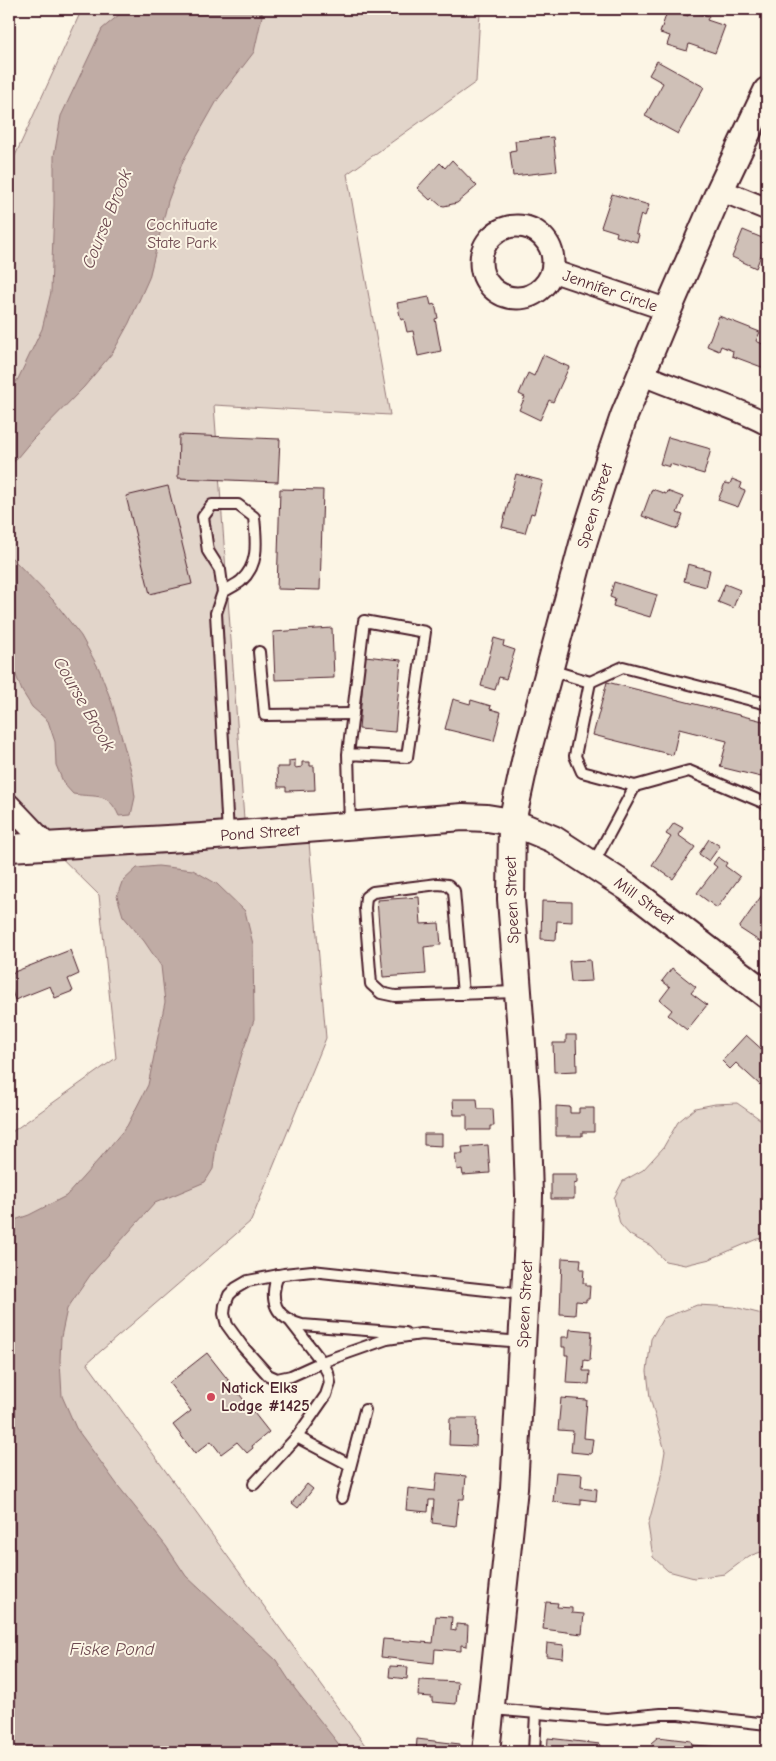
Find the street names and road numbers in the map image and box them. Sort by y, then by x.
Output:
street label: Jennifer Circle [560,266,660,316]
street label: Speen Street [574,461,617,551]
street label: Pond Street [220,821,301,845]
street label: Speen Street [501,855,523,944]
street label: Mill Street [611,873,678,929]
street label: Speen Street [514,1259,536,1348]

